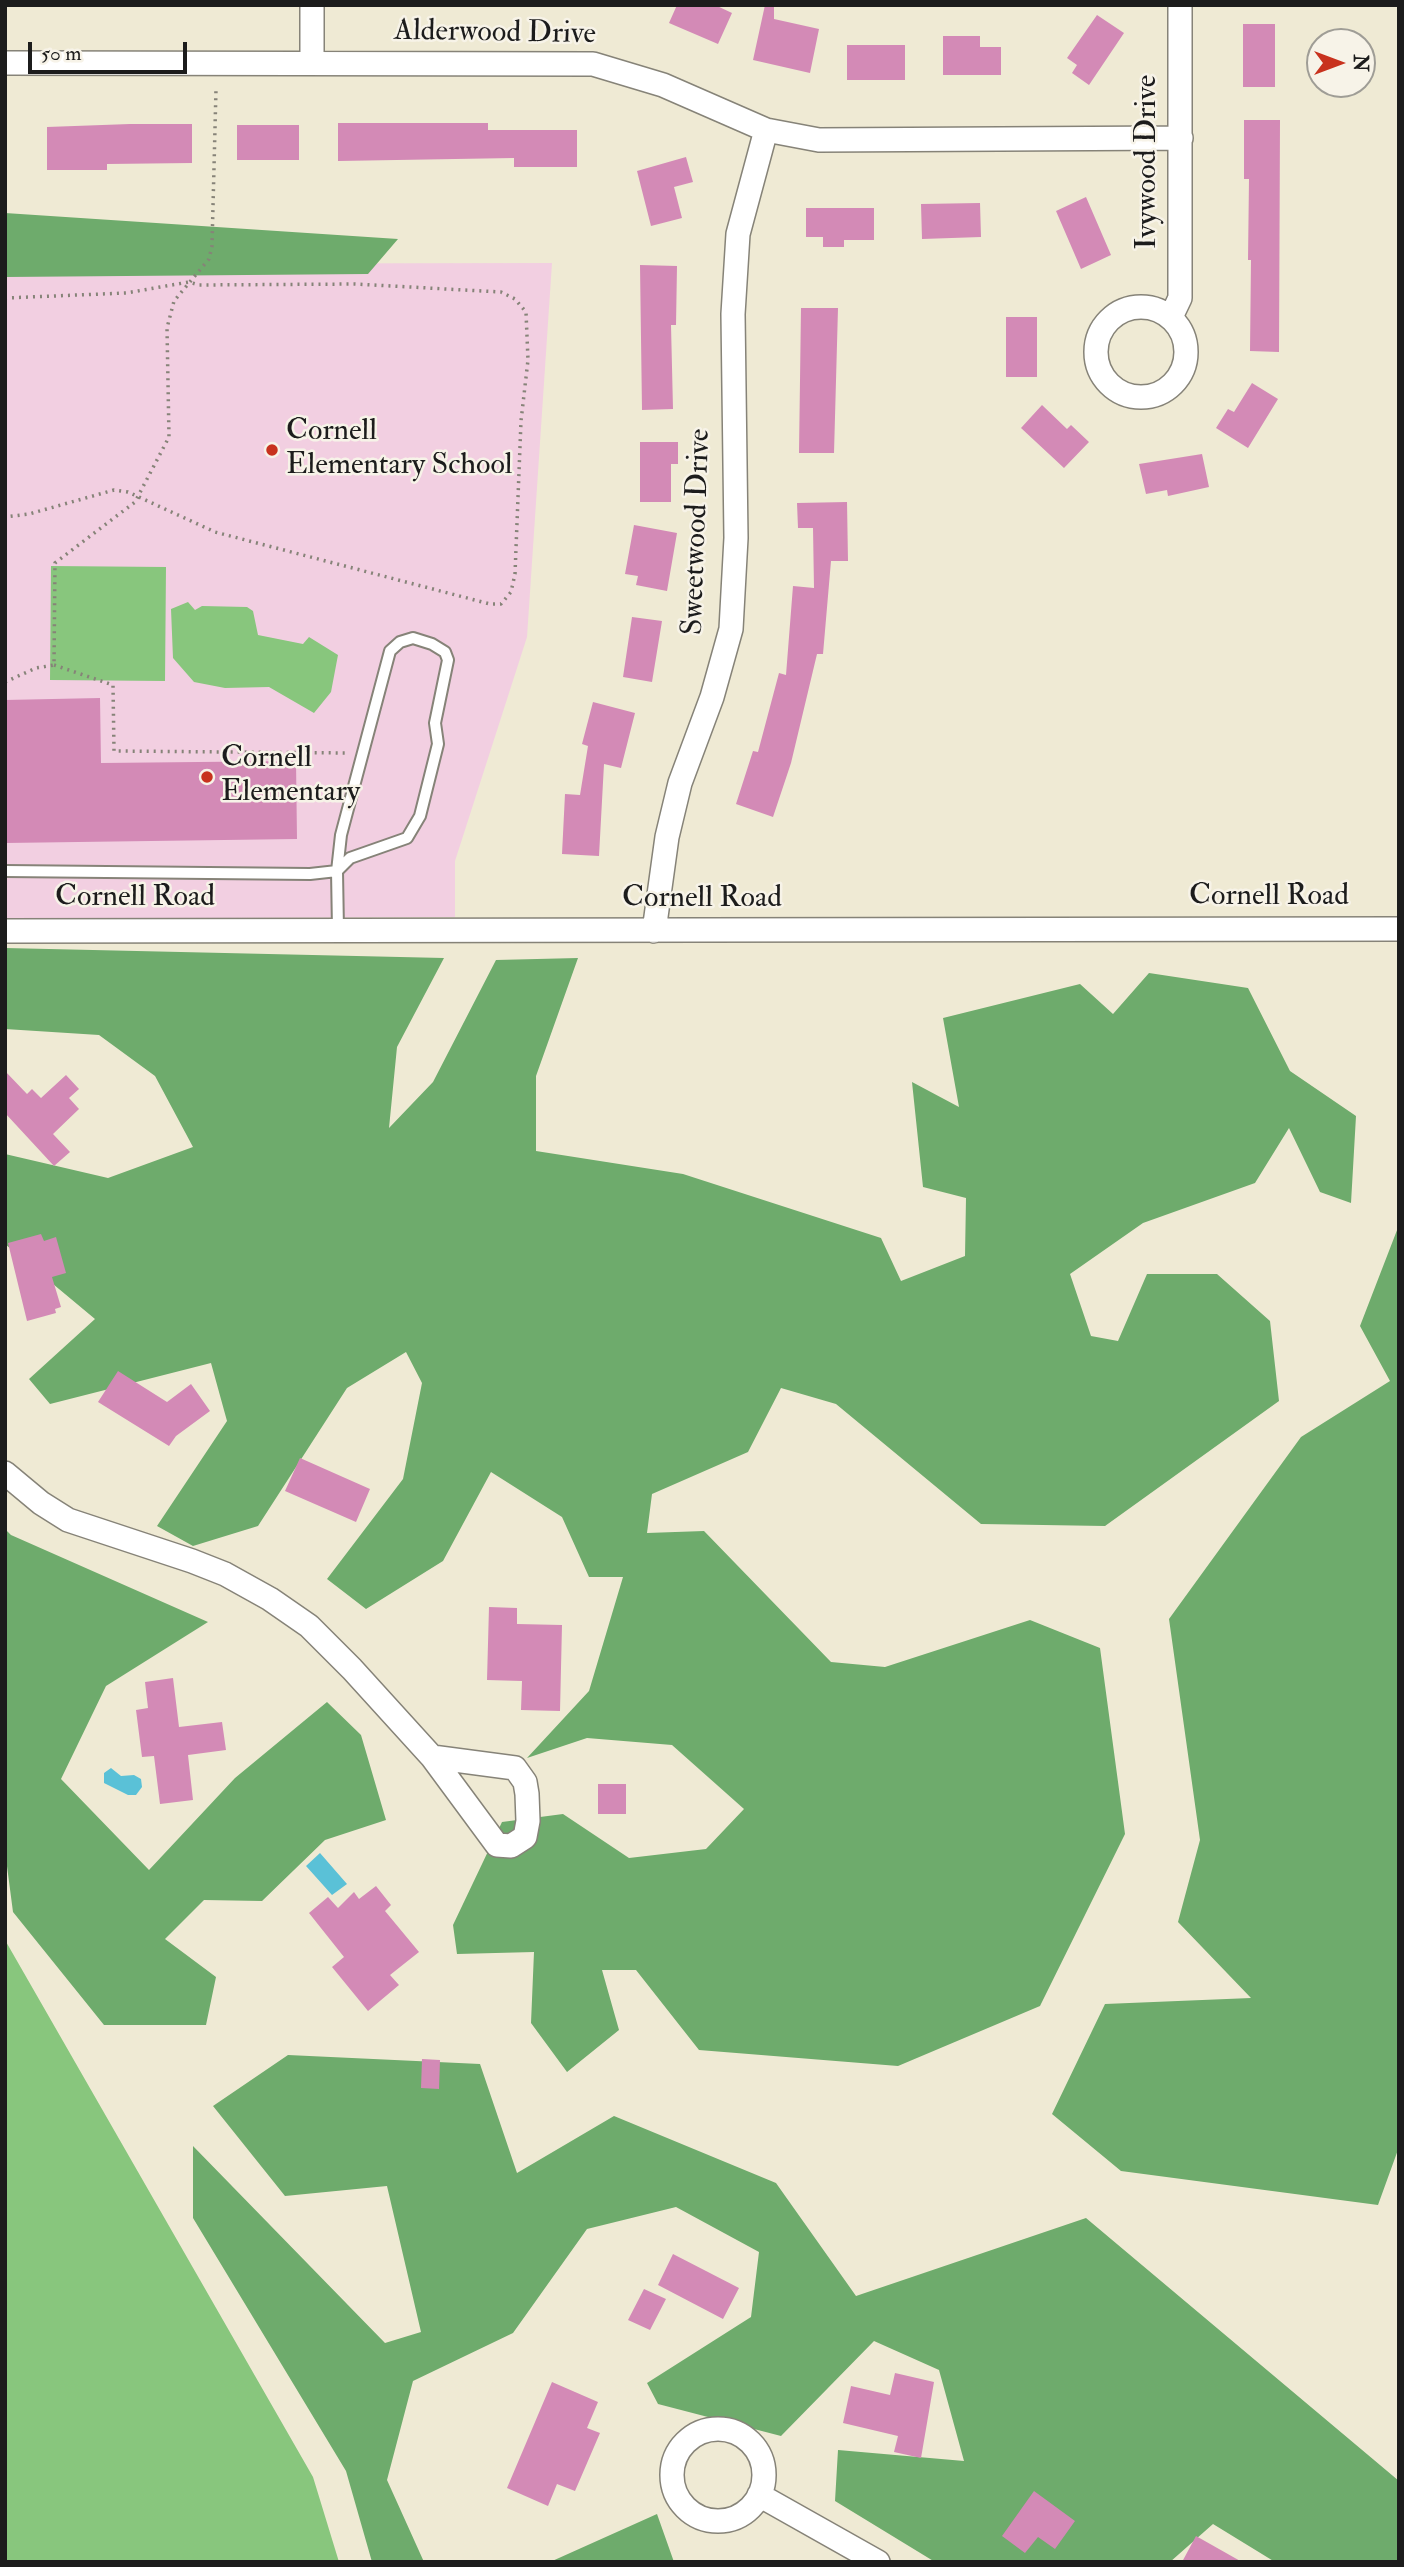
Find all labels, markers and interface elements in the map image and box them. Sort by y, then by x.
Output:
street label: Alderwood Drive [394,14,596,54]
scale bar [32,28,191,72]
north arrow [1306,28,1376,98]
text: 50 m [41,40,82,67]
text: N [1348,54,1372,72]
street label: Ivywood Drive [1131,75,1167,249]
place label: Cornell Elementary School [286,415,512,485]
street label: Sweetwood Drive [676,428,720,636]
marker: Cornell Elementary School [264,442,280,458]
place label: Cornell Elementary [221,742,360,812]
marker: Cornell Elementary [199,769,215,785]
street label: Cornell Road [1189,880,1349,916]
street label: Cornell Road [55,881,215,917]
street label: Cornell Road [622,882,782,918]

